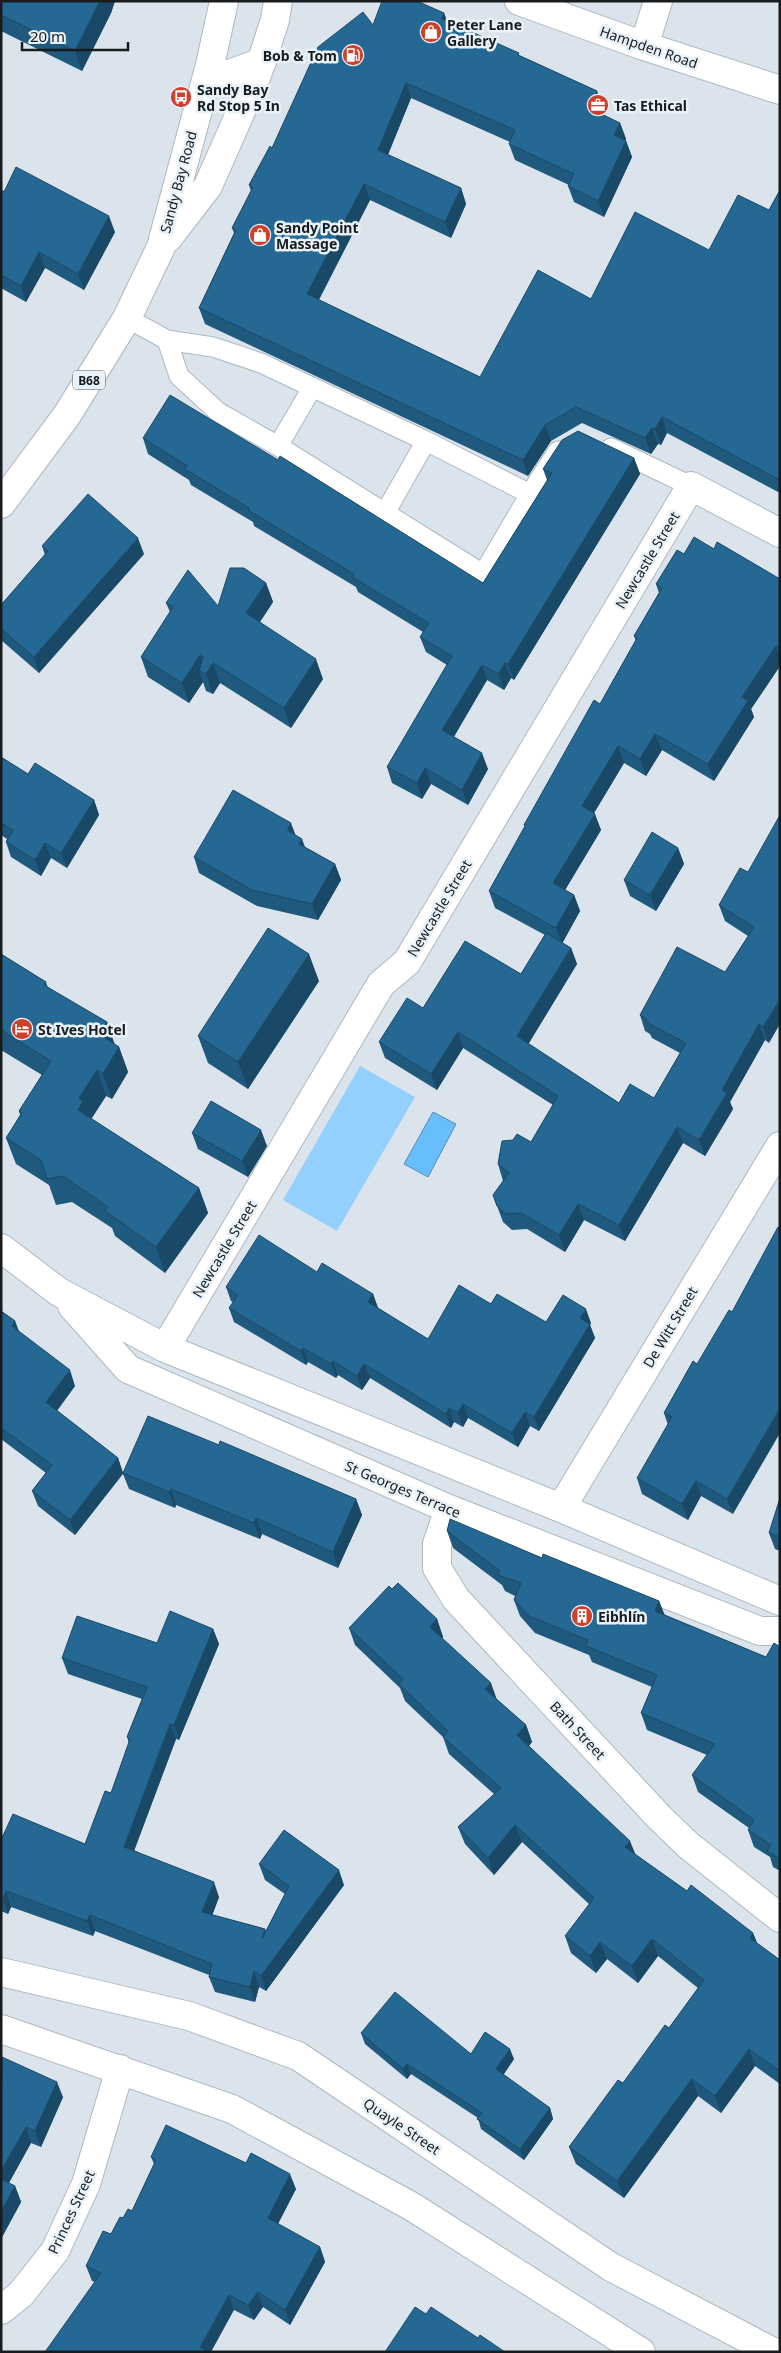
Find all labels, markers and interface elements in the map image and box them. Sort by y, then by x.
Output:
place label: Peter Lane Gallery [447,15,522,50]
scale bar [22,20,129,52]
shop icon: Peter Lane Gallery [419,20,443,44]
street label: Hampden Road [598,21,700,73]
text: 20 m [30,26,65,46]
fuel station icon: Bob & Tom [341,43,365,67]
place label: Bob & Tom [263,46,337,65]
place label: Sandy Bay Rd Stop 5 In [197,80,280,115]
bus stop icon: Sandy Bay Rd Stop 5 In [169,85,193,109]
office icon: Tas Ethical [586,93,610,117]
place label: Tas Ethical [614,96,687,115]
street label: Sandy Bay Road [155,129,201,235]
place label: Sandy Point Massage [276,218,359,253]
shop icon: Sandy Point Massage [248,223,272,247]
road number: B68 [73,370,105,390]
street label: Newcastle Street [611,508,683,612]
street label: Newcastle Street [403,856,475,960]
hotel icon: St Ives Hotel [10,1017,34,1041]
place label: St Ives Hotel [38,1020,126,1039]
street label: Newcastle Street [188,1197,260,1301]
street label: De Witt Street [638,1283,702,1371]
street label: St Georges Terrace [342,1456,464,1522]
building icon: Eibhlín [570,1604,594,1628]
place label: Eibhlín [598,1607,645,1626]
street label: Bath Street [546,1697,610,1763]
street label: Quayle Street [360,2093,444,2159]
street label: Princes Street [43,2167,99,2257]

